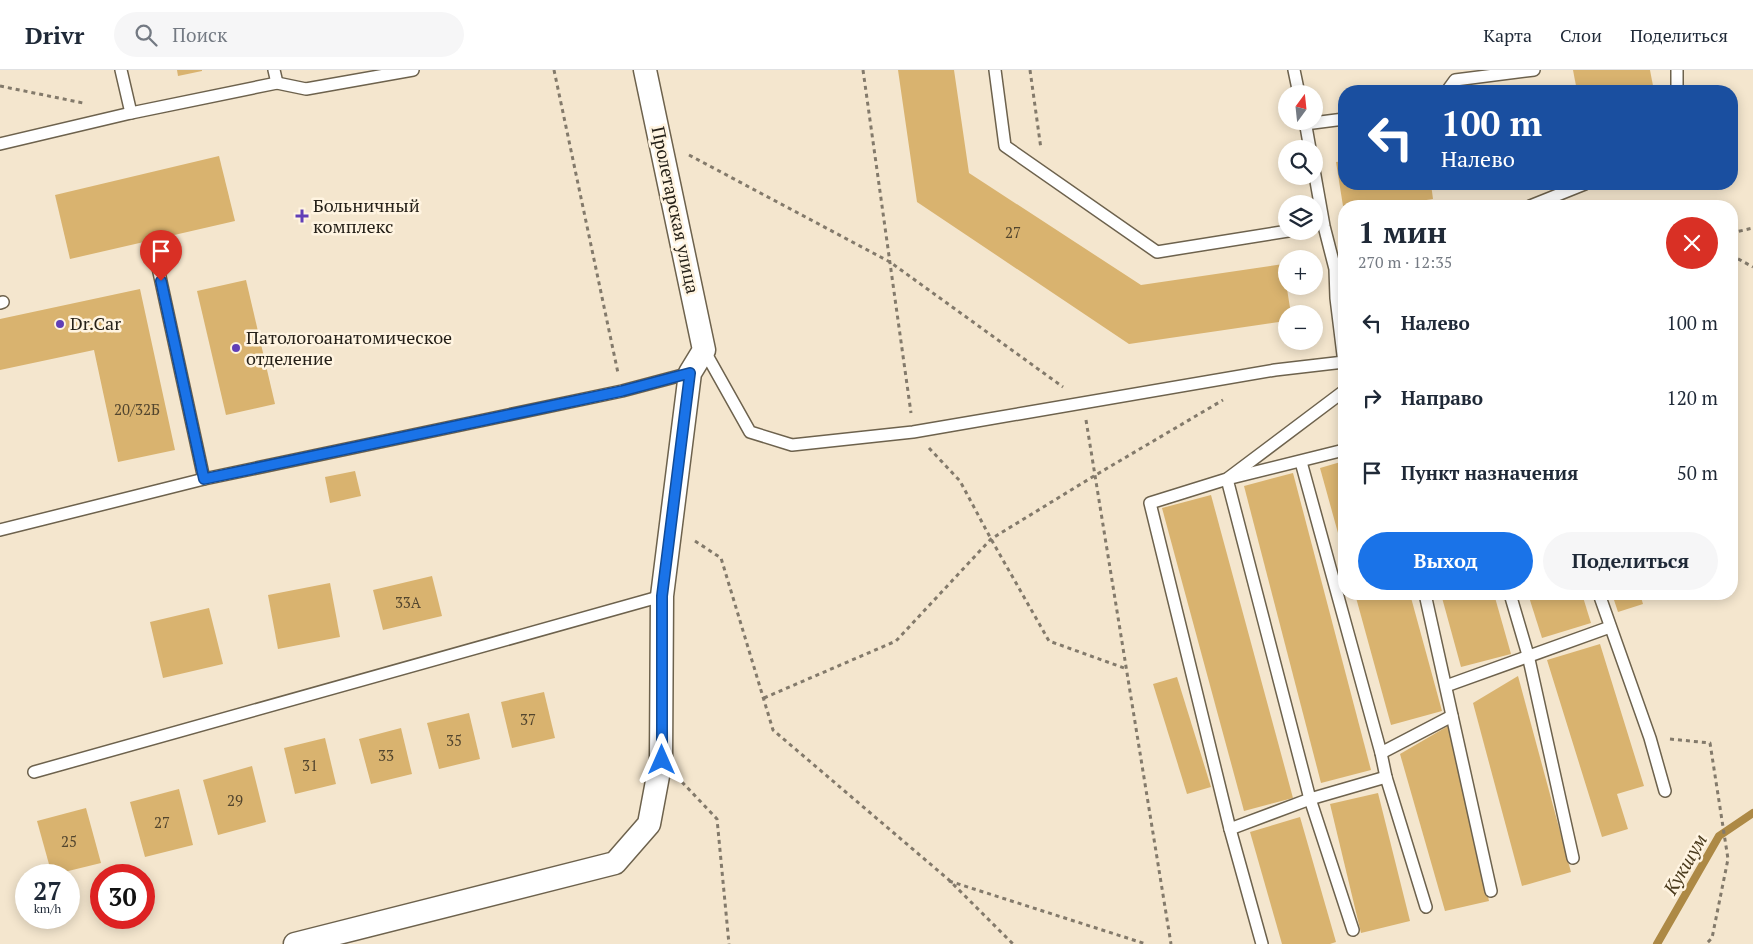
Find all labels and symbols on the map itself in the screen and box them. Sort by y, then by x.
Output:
north arrow [1278,85,1322,130]
street label: Пролетарская улица [647,124,705,296]
place label: Больничный комплекс [313,193,420,238]
marker: Больничный комплекс [295,209,309,223]
house number: 27 [1005,222,1021,242]
pin [140,230,182,281]
place label: Dr.Car [70,311,121,335]
marker: Dr.Car [54,318,66,330]
place label: Патологоанатомическое отделение [246,325,452,370]
marker: Патологоанатомическое отделение [230,342,242,354]
house number: 20/32Б [114,399,160,419]
house number: 33А [395,592,422,612]
house number: 37 [520,709,536,729]
house number: 35 [446,730,462,750]
position arrow [635,733,687,785]
house number: 33 [378,745,394,765]
house number: 31 [302,755,318,775]
house number: 29 [227,790,243,810]
house number: 27 [154,812,170,832]
water label: Кукшум [1657,829,1712,900]
house number: 25 [61,831,77,851]
speed limit sign: 30 [90,864,155,929]

